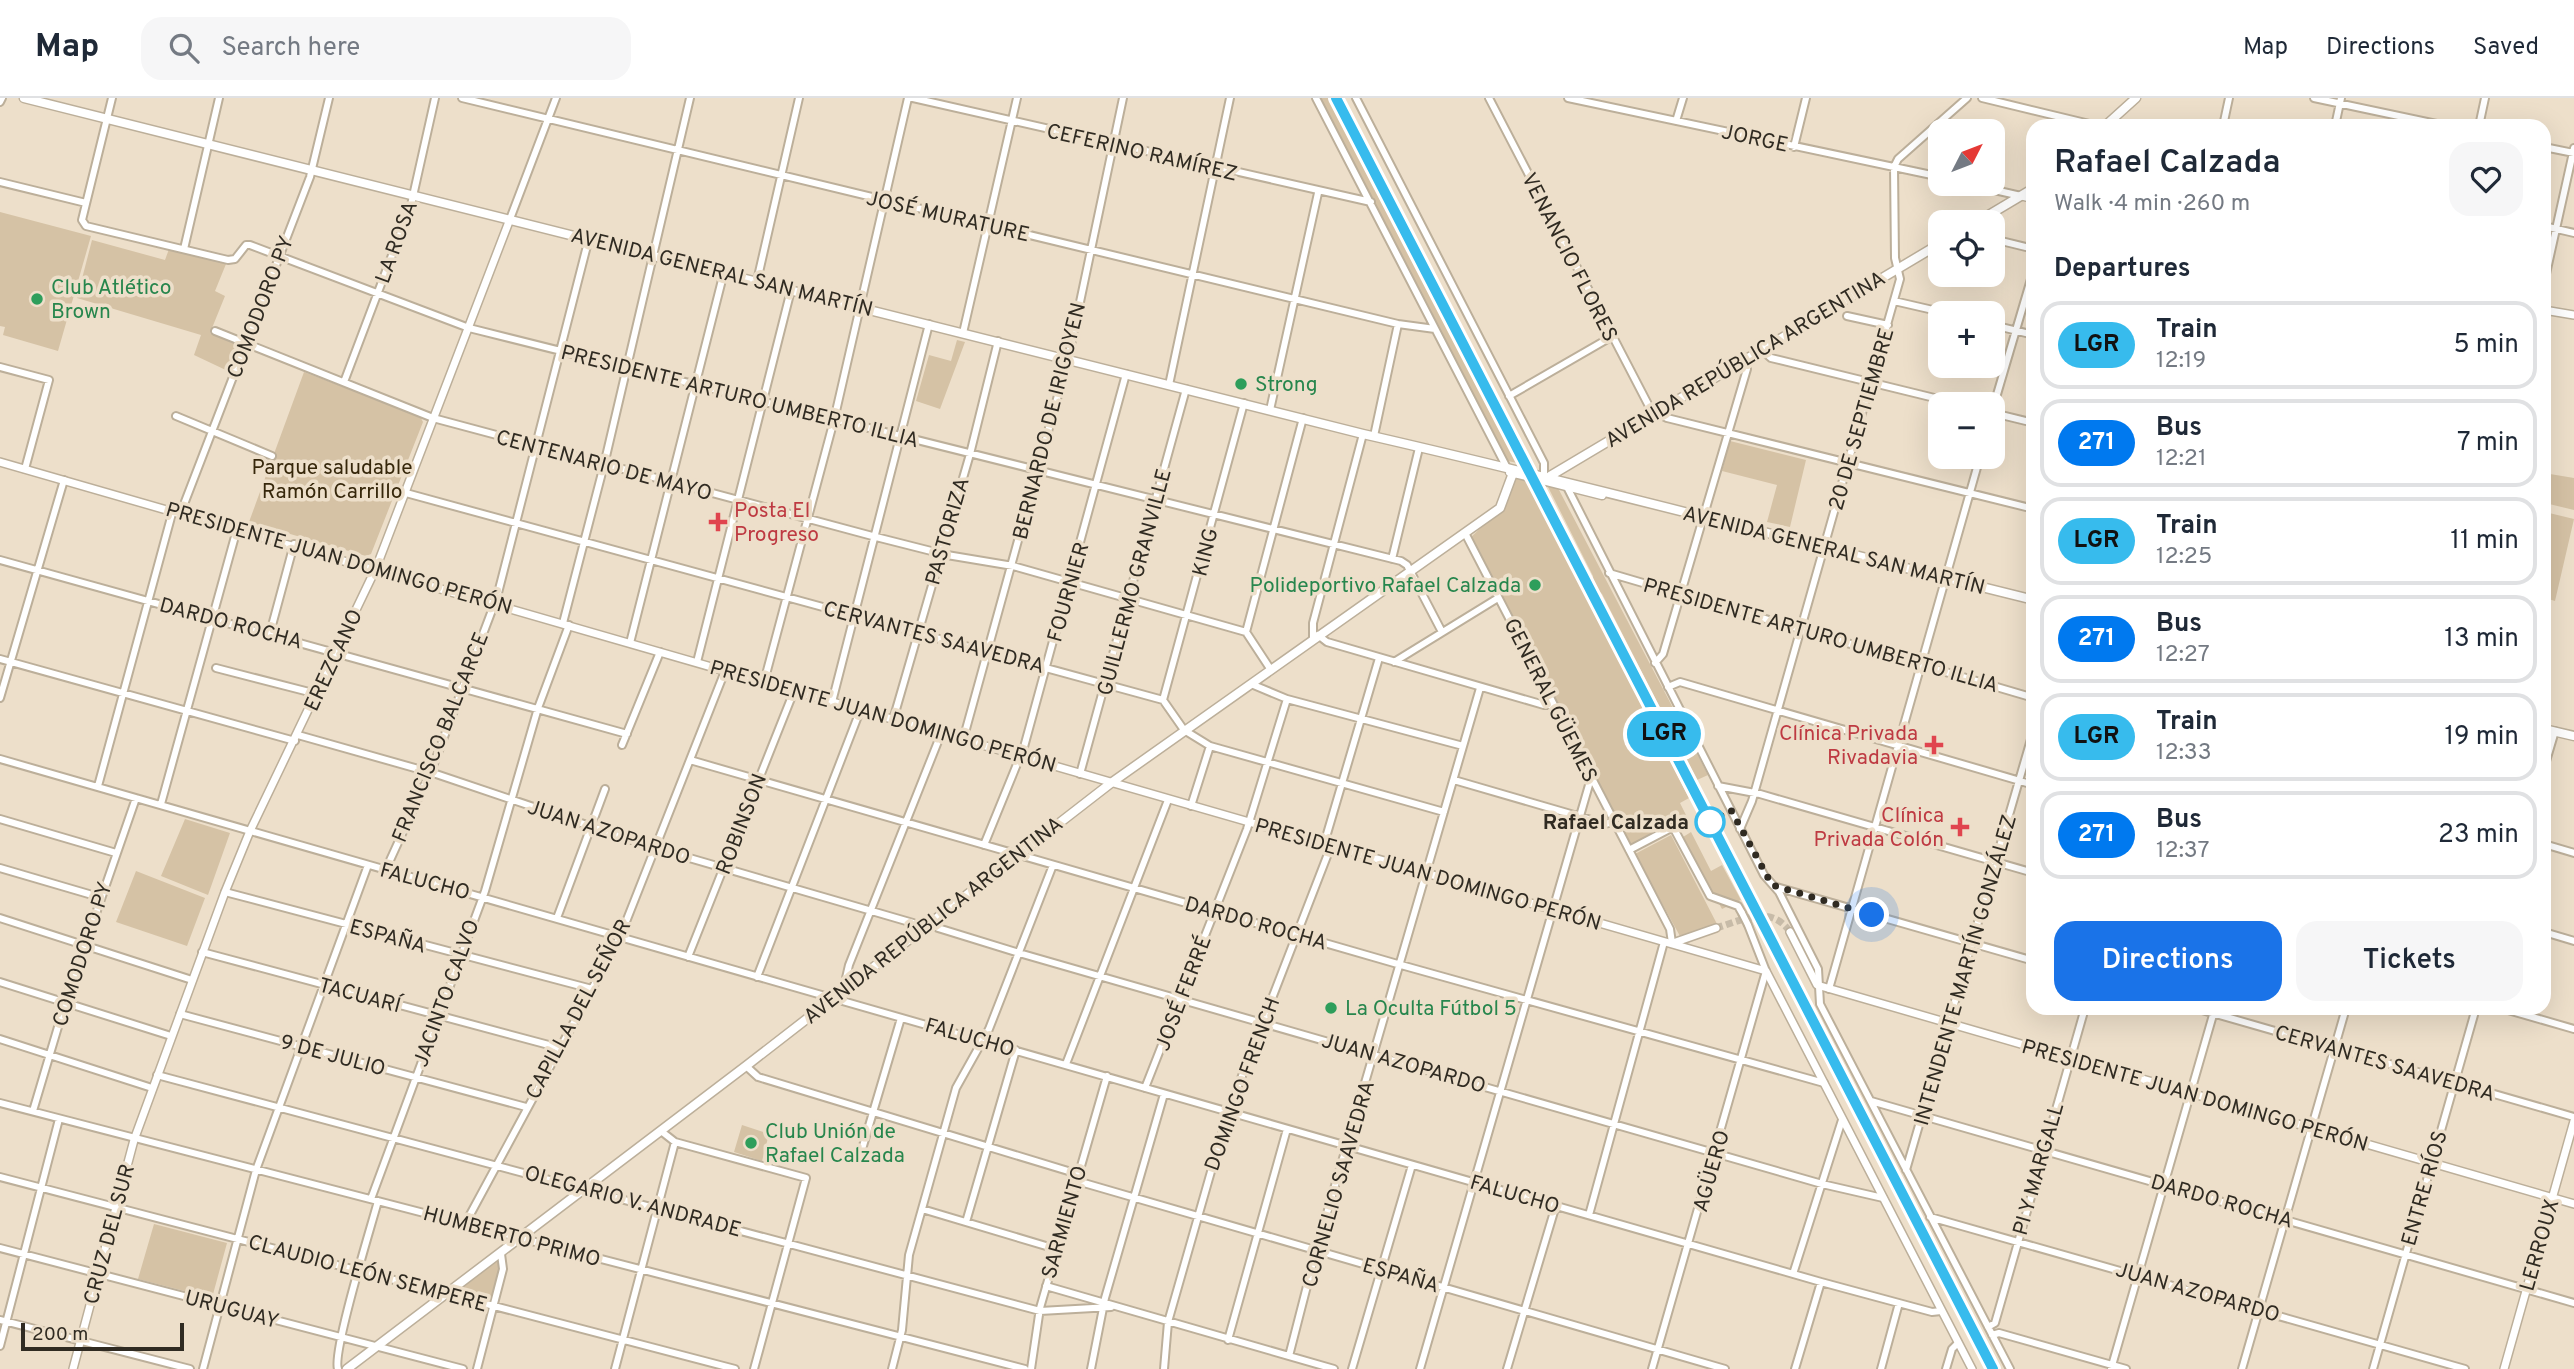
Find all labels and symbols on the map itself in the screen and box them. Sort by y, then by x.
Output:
street label: CEFERINO RAMÍREZ [1044,117,1240,189]
street label: JORGE [1719,119,1790,160]
north arrow [1928,119,2006,196]
street label: VENANCIO FLORES [1514,169,1623,347]
street label: JOSÉ MURATURE [863,185,1032,249]
street label: LA ROSA [370,197,425,288]
street label: AVENIDA GENERAL SAN MARTÍN [568,222,876,324]
street label: COMODORO PY [222,232,301,383]
street label: AVENIDA REPÚBLICA ARGENTINA [1600,265,1891,455]
place label: Club Atlético Brown [51,275,171,326]
marker: Club Atlético Brown [29,291,45,307]
street label: BERNARDO DE IRIGOYEN [1008,300,1093,543]
street label: 20 DE SEPTIEMBRE [1823,325,1901,514]
street label: PRESIDENTE ARTURO UMBERTO ILLIA [558,340,922,455]
place label: Strong [1255,372,1318,399]
marker: Strong [1233,376,1249,392]
street label: CENTENARIO DE MAYO [493,425,715,508]
park label: Parque saludable Ramón Carrillo [252,455,412,506]
street label: GUILLERMO GRANVILLE [1092,466,1179,699]
street label: PASTORIZA [920,474,977,588]
street label: PRESIDENTE JUAN DOMINGO PERÓN [162,496,515,622]
place label: Posta El Progreso [734,498,819,549]
street label: AVENIDA GENERAL SAN MARTÍN [1680,500,1988,602]
marker: Posta El Progreso [708,512,728,532]
street label: KING [1187,525,1225,579]
street label: FOURNIER [1042,539,1097,645]
place label: Polideportivo Rafael Calzada [1250,573,1521,600]
street label: PRESIDENTE ARTURO UMBERTO ILLIA [1640,573,2001,700]
marker: Polideportivo Rafael Calzada [1527,577,1543,593]
street label: DARDO ROCHA [156,592,305,657]
street label: CERVANTES SAAVEDRA [820,596,1047,681]
street label: EREZCANO [299,605,370,716]
street label: GENERAL GÜEMES [1497,614,1603,787]
street label: FRANCISCO BALCARCE [387,628,496,847]
street label: PRESIDENTE JUAN DOMINGO PERÓN [706,654,1059,780]
line badge: LGR [1624,711,1704,757]
place label: Clínica Privada Rivadavia [1779,721,1918,772]
marker: Clínica Privada Rivadavia [1924,735,1944,755]
street label: ROBINSON [711,770,774,879]
street label: JUAN AZOPARDO [524,794,693,872]
place label: Clínica Privada Colón [1813,803,1944,854]
marker: Rafael Calzada [1695,807,1725,837]
street label: AVENIDA REPÚBLICA ARGENTINA [798,810,1069,1031]
place label: Rafael Calzada [1543,810,1689,837]
street label: PRESIDENTE JUAN DOMINGO PERÓN [1251,812,1604,938]
street label: INTENDENTE MARTÍN GONZÁLEZ [1908,812,2024,1129]
marker: Clínica Privada Colón [1950,817,1970,837]
street label: FALUCHO [377,857,473,907]
street label: COMODORO PY [47,879,120,1030]
street label: DARDO ROCHA [1181,891,1330,958]
your location [1854,897,1889,932]
street label: ESPAÑA [346,914,429,961]
street label: CAPILLA DEL SEÑOR [520,915,638,1104]
street label: JACINTO CALVO [408,916,487,1071]
street label: JOSÉ FERRÉ [1149,932,1219,1055]
street label: TACUARÍ [315,972,406,1021]
street label: DOMINGO FRENCH [1199,994,1287,1175]
place label: La Oculta Fútbol 5 [1345,996,1517,1023]
marker: La Oculta Fútbol 5 [1323,1000,1339,1016]
street label: FALUCHO [922,1013,1018,1064]
street label: CERVANTES SAAVEDRA [2271,1020,2498,1109]
street label: JUAN AZOPARDO [1318,1028,1489,1101]
street label: 9 DE JULIO [277,1029,388,1083]
street label: PRESIDENTE JUAN DOMINGO PERÓN [2018,1033,2371,1159]
street label: CORNELIO SAAVEDRA [1297,1078,1382,1291]
street label: PI Y MARGALL [2008,1100,2071,1239]
place label: Club Unión de Rafael Calzada [765,1119,905,1170]
street label: AGÜERO [1688,1127,1737,1215]
street label: ENTRE RÍOS [2395,1127,2455,1249]
marker: Club Unión de Rafael Calzada [743,1135,759,1151]
street label: OLEGARIO V. ANDRADE [521,1160,744,1244]
street label: CRUZ DEL SUR [79,1161,142,1308]
street label: SARMIENTO [1036,1163,1094,1282]
street label: DARDO ROCHA [2147,1169,2296,1236]
street label: FALUCHO [1467,1170,1563,1221]
street label: LERROUX [2514,1196,2566,1294]
street label: HUMBERTO PRIMO [420,1201,603,1274]
street label: CLAUDIO LEÓN SEMPERE [245,1229,490,1319]
street label: ESPAÑA [1359,1253,1442,1300]
street label: JUAN AZOPARDO [2112,1257,2283,1330]
street label: URUGUAY [181,1285,282,1336]
scale bar [21,1320,184,1352]

